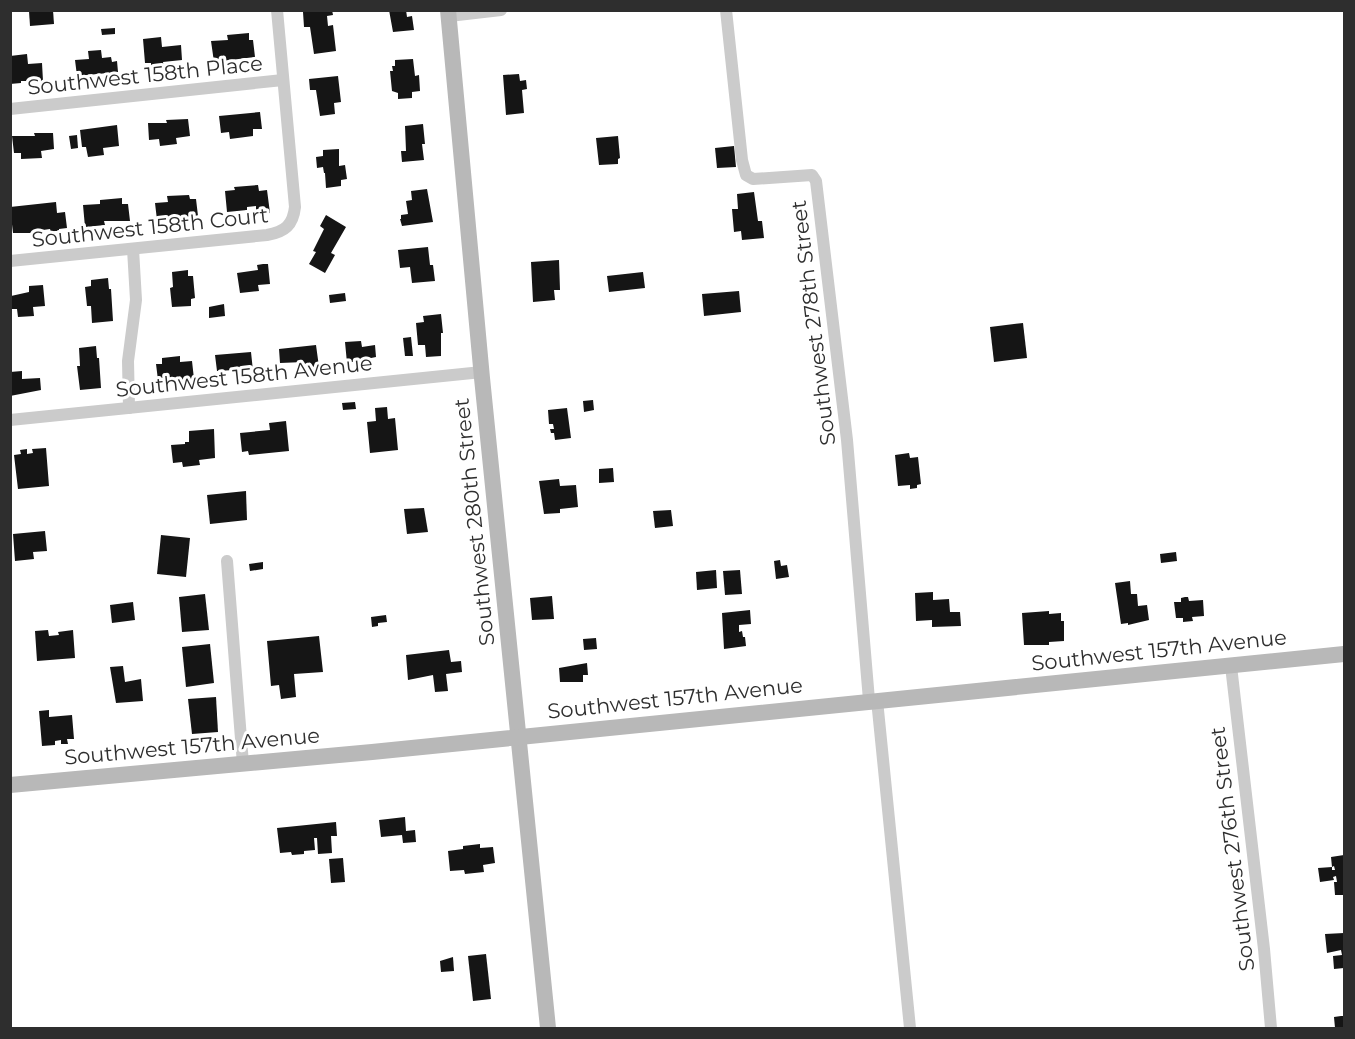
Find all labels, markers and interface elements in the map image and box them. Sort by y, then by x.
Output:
street label: Southwest 158th Place [26,50,264,100]
street label: Southwest 278th Street [786,199,840,447]
street label: Southwest 158th Court [30,202,270,252]
street label: Southwest 158th Avenue [114,350,374,402]
street label: Southwest 280th Street [449,397,499,647]
street label: Southwest 157th Avenue [1030,624,1288,676]
street label: Southwest 157th Avenue [546,672,804,724]
street label: Southwest 157th Avenue [63,722,321,770]
street label: Southwest 276th Street [1205,725,1259,973]

